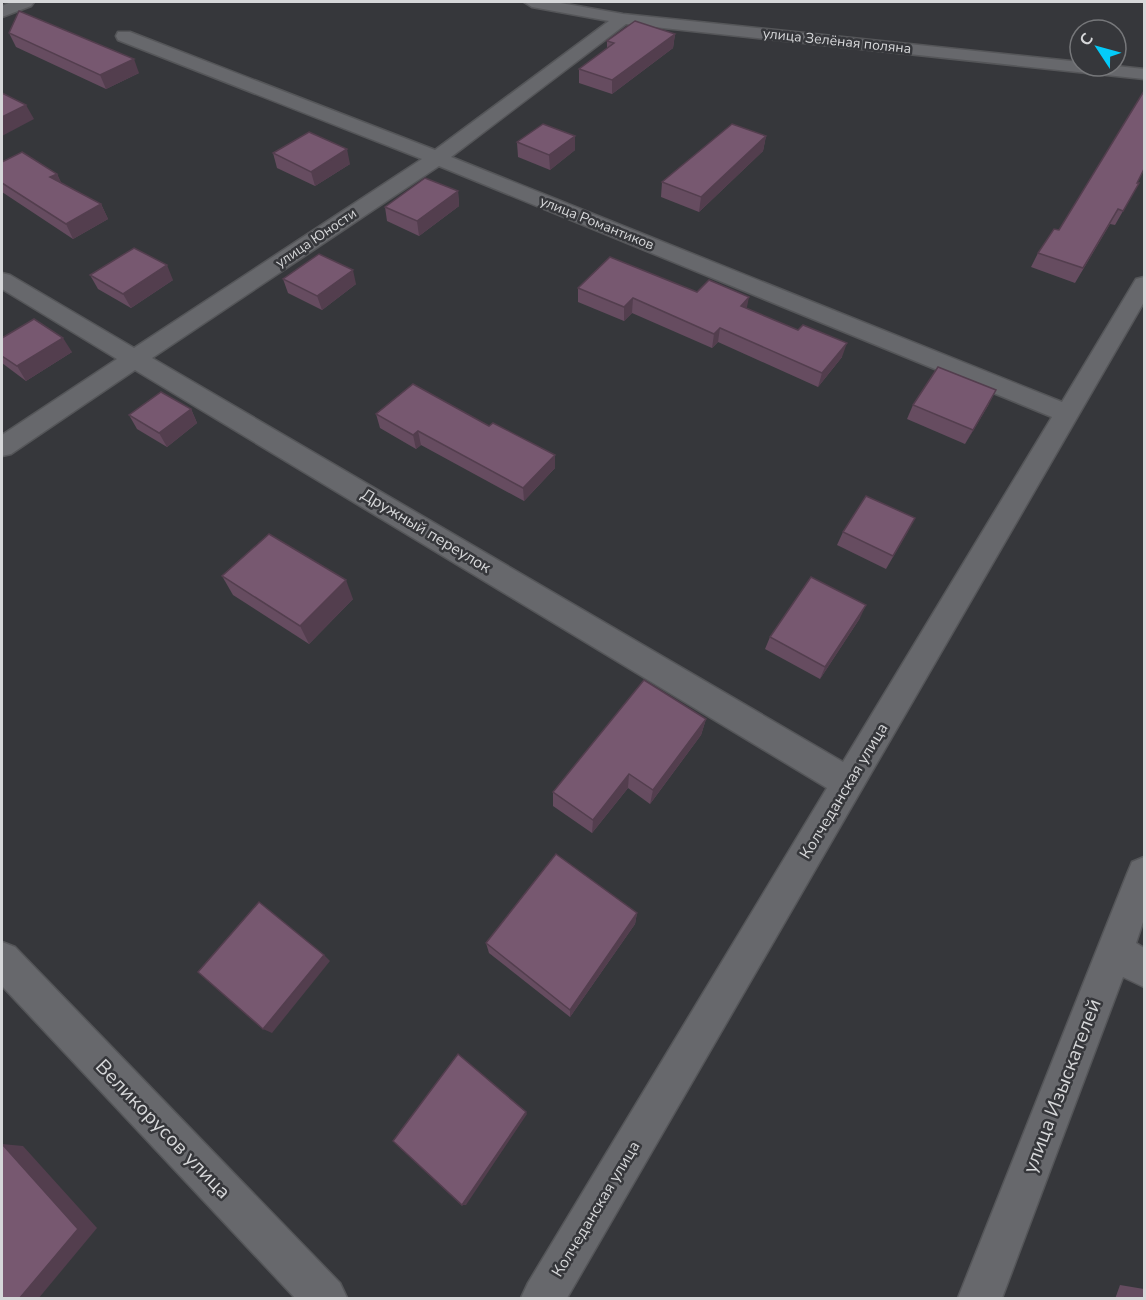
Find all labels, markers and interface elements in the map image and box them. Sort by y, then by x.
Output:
north arrow [1068,18,1128,78]
street label: улица Зелёная поляна [762,24,912,58]
text: С [1075,29,1099,51]
street label: улица Романтиков [537,191,657,255]
street label: улица Юности [272,204,360,272]
street label: Дружный переулок [357,483,496,579]
street label: Колчеданская улица [795,719,893,863]
street label: улица Изыскателей [1016,995,1108,1177]
street label: Великорусов улица [89,1053,237,1205]
street label: Колчеданская улица [547,1137,645,1281]

